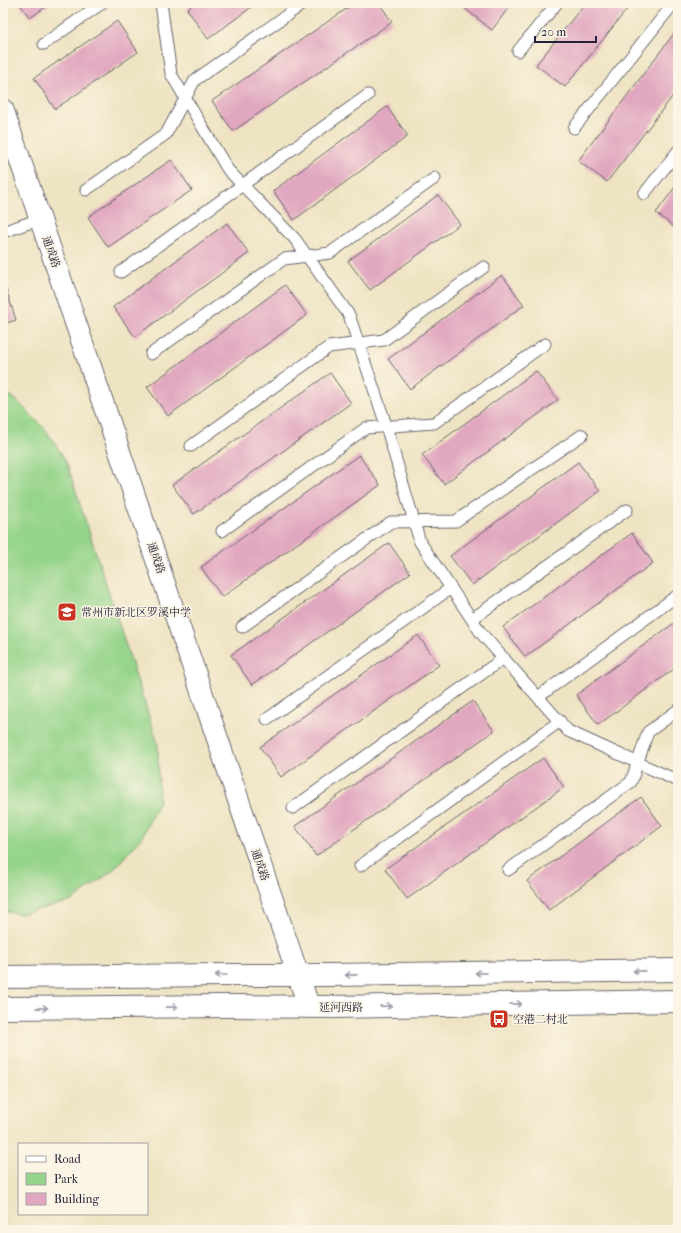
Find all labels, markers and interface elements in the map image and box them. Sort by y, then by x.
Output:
scale bar [535,18,596,44]
text: 20 m [541,25,566,39]
street label: 通成路 [39,234,63,270]
street label: 通成路 [144,540,168,576]
school or university icon: 常州市新北区罗溪中学 [56,601,78,623]
place label: 常州市新北区罗溪中学 [81,606,191,619]
street label: 通成路 [248,847,272,883]
one-way arrow [633,967,646,975]
one-way arrow [475,969,488,977]
one-way arrow [215,971,228,979]
one-way arrow [345,971,358,979]
one-way arrow [509,1000,522,1008]
street label: 延河西路 [319,1001,363,1014]
one-way arrow [379,1002,392,1010]
one-way arrow [165,1003,178,1011]
one-way arrow [35,1004,48,1012]
bus stop icon: 空港二村北 [488,1008,510,1030]
place label: 空港二村北 [513,1013,568,1026]
legend [18,1143,148,1215]
text: Road [54,1152,81,1166]
text: Park [54,1172,79,1186]
text: Building [54,1192,99,1206]

